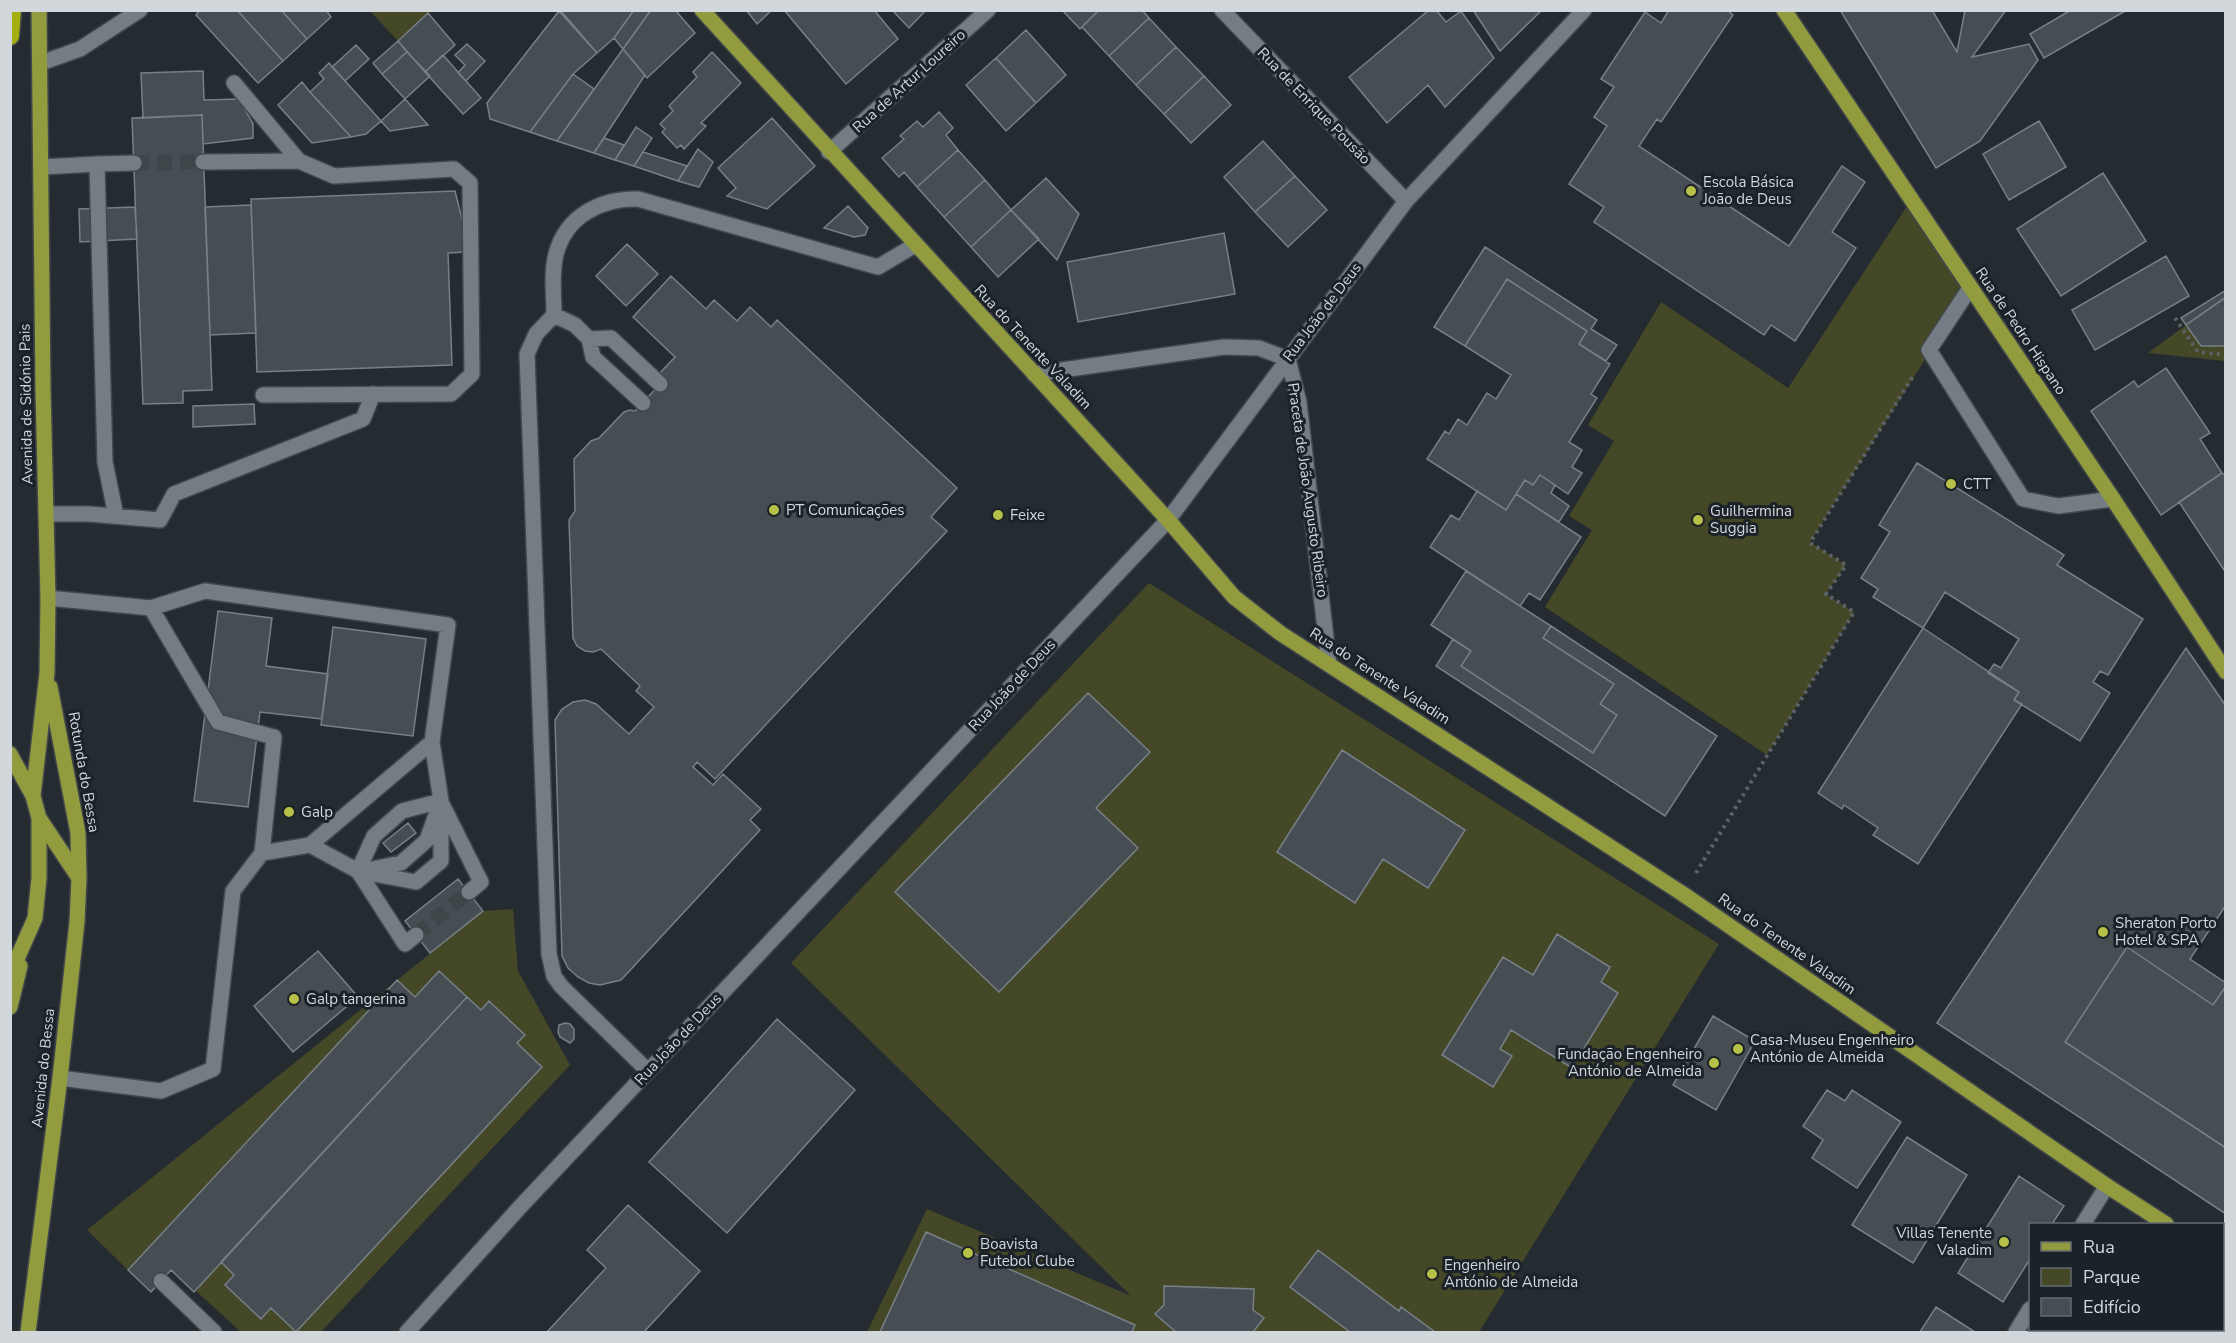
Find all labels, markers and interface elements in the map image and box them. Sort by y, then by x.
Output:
street label: Rua de Artur Loureiro [848,25,970,137]
street label: Rua de Enrique Pousão [1253,43,1375,169]
place label: Escola Básica João de Deus [1702,172,1794,209]
marker: Escola Básica João de Deus [1684,184,1698,198]
street label: Rua João de Deus [1278,258,1366,366]
street label: Rua de Pedro Hispano [1971,263,2071,399]
street label: Rua do Tenente Valadim [970,280,1096,414]
street label: Avenida de Sidónio Pais [15,323,37,485]
street label: Praceta de João Augusto Ribeiro [1283,381,1333,599]
place label: CTT [1963,474,1991,494]
marker: CTT [1944,477,1958,491]
place label: PT Comunicações [786,500,904,520]
place label: Guilhermina Suggia [1710,501,1792,538]
marker: PT Comunicações [767,503,781,517]
place label: Feixe [1010,505,1045,525]
marker: Feixe [991,508,1005,522]
marker: Guilhermina Suggia [1691,513,1705,527]
street label: Rua do Tenente Valadim [1306,623,1454,729]
street label: Rua João de Deus [964,635,1060,735]
street label: Rotunda do Bessa [64,710,104,834]
place label: Galp [301,802,333,822]
marker: Galp [282,805,296,819]
street label: Rua do Tenente Valadim [1714,889,1860,999]
place label: Sheraton Porto Hotel & SPA [2115,913,2217,950]
marker: Sheraton Porto Hotel & SPA [2096,925,2110,939]
place label: Galp tangerina [306,989,406,1009]
street label: Rua João de Deus [630,989,726,1089]
marker: Galp tangerina [287,992,301,1006]
street label: Avenida do Bessa [27,1007,59,1129]
place label: Casa-Museu Engenheiro António de Almeida [1750,1030,1914,1067]
marker: Casa-Museu Engenheiro António de Almeida [1731,1042,1745,1056]
place label: Fundação Engenheiro António de Almeida [1557,1044,1702,1081]
marker: Fundação Engenheiro António de Almeida [1707,1056,1721,1070]
place label: Villas Tenente Valadim [1895,1223,1992,1260]
legend [2029,1223,2224,1331]
place label: Boavista Futebol Clube [980,1234,1075,1271]
marker: Villas Tenente Valadim [1997,1235,2011,1249]
text: Rua [2083,1235,2115,1259]
marker: Boavista Futebol Clube [961,1246,975,1260]
place label: Engenheiro António de Almeida [1444,1255,1578,1292]
text: Parque [2083,1265,2140,1289]
marker: Engenheiro António de Almeida [1425,1267,1439,1281]
text: Edifício [2083,1295,2141,1319]

